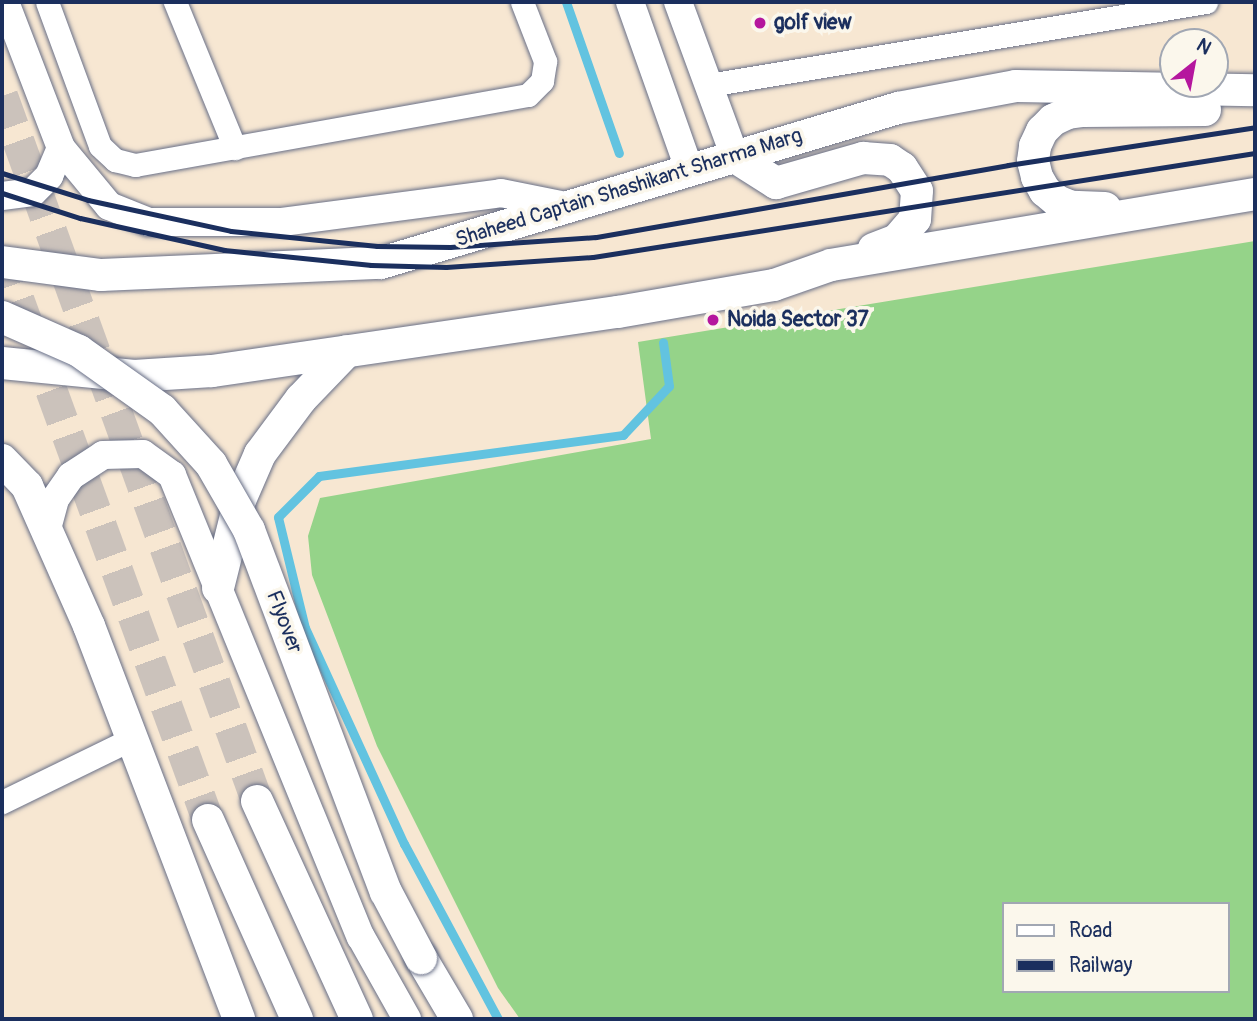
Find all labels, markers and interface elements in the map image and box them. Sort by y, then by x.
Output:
place label: golf view [774,10,852,36]
marker: golf view [752,15,768,31]
north arrow [1159,28,1229,98]
text: N [1192,33,1215,60]
street label: Shaheed Captain Shashikant Sharma Marg [453,123,805,253]
place label: Noida Sector 37 [727,307,869,333]
marker: Noida Sector 37 [705,312,721,328]
street label: Flyover [261,587,307,657]
legend [1002,902,1229,993]
text: Road [1069,917,1113,944]
text: Railway [1069,952,1133,979]

